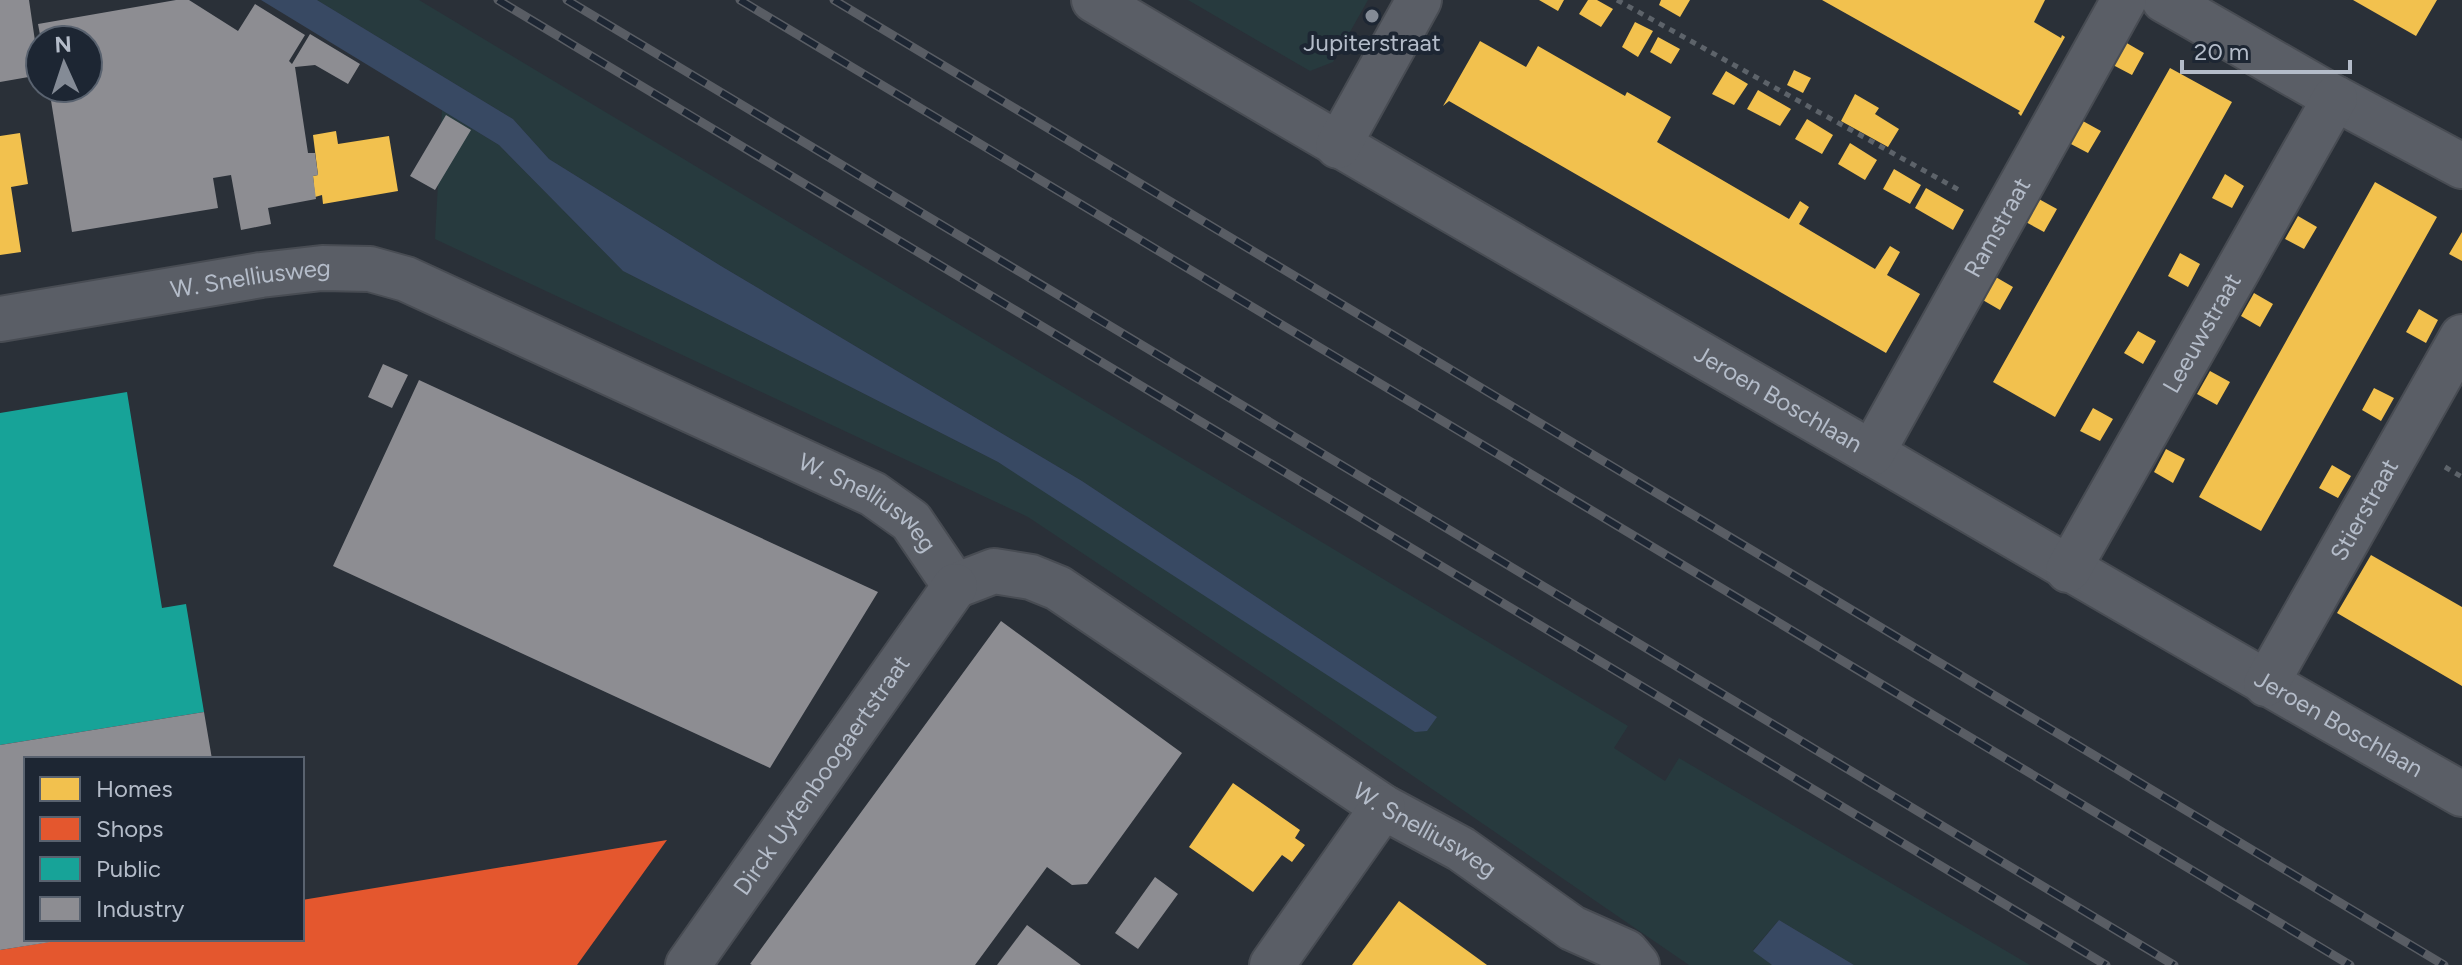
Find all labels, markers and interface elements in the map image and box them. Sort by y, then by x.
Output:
marker: Jupiterstraat [1363,7,1381,25]
north arrow [24,24,104,104]
scale bar [2182,24,2350,74]
place label: Jupiterstraat [1303,28,1441,57]
text: N [54,31,72,58]
text: 20 m [2194,37,2249,66]
street label: Ramstraat [1958,172,2036,282]
street label: W. Snelliusweg [168,253,331,304]
street label: Leeuwstraat [2156,268,2247,398]
street label: Jeroen Boschlaan [1689,339,1868,458]
street label: W. Snelliusweg [794,447,943,558]
street label: Stierstraat [2324,453,2404,566]
street label: Dirck Uytenboogaertstraat [727,650,916,900]
street label: Jeroen Boschlaan [2250,664,2428,783]
legend [24,757,304,941]
text: Homes [96,774,173,803]
street label: W. Snelliusweg [1348,776,1502,884]
text: Shops [96,814,163,843]
text: Public [96,854,161,883]
text: Industry [96,894,185,923]

